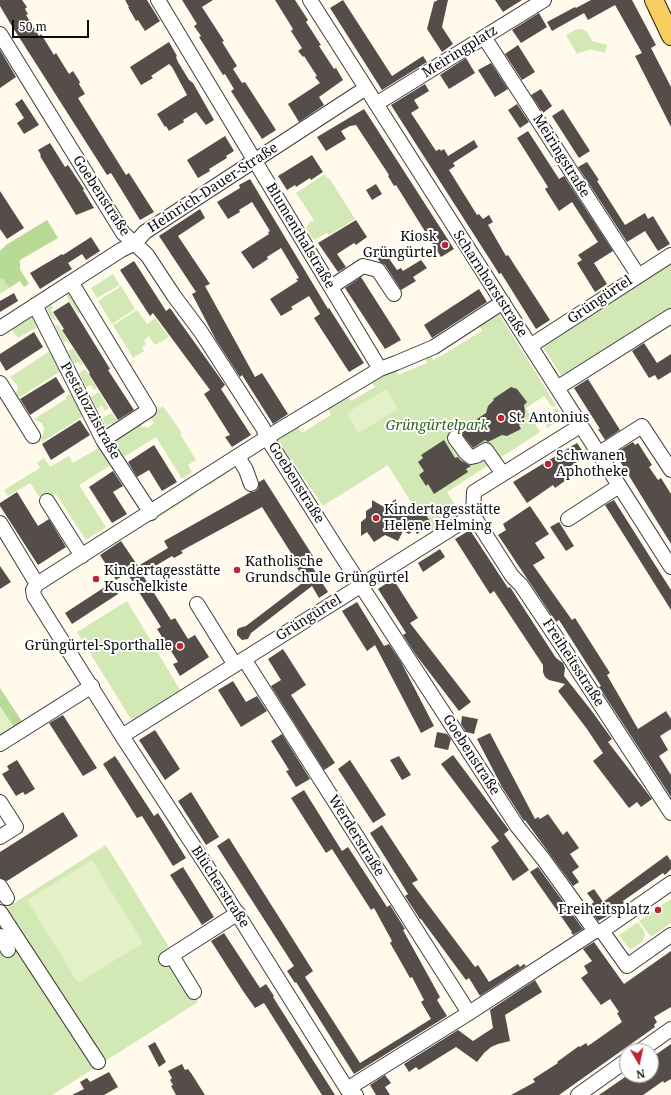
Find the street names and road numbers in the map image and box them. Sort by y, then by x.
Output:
street label: Meiringplatz [419,22,501,82]
street label: Meiringstraße [529,111,593,201]
street label: Heinrich-Dauer-Straße [145,140,281,236]
street label: Goebenstraße [69,153,133,239]
street label: Blumenthalstraße [262,180,338,292]
street label: Scharnhorststraße [449,228,531,340]
street label: Grüngürtel [565,272,635,328]
street label: Pestalozzistraße [56,360,124,462]
street label: Goebenstraße [264,439,328,527]
street label: Grüngürtel [273,591,345,645]
street label: Freiheitsstraße [538,616,608,710]
street label: Goebenstraße [439,712,503,798]
street label: Werderstraße [324,792,388,880]
street label: Blücherstraße [187,843,253,931]

